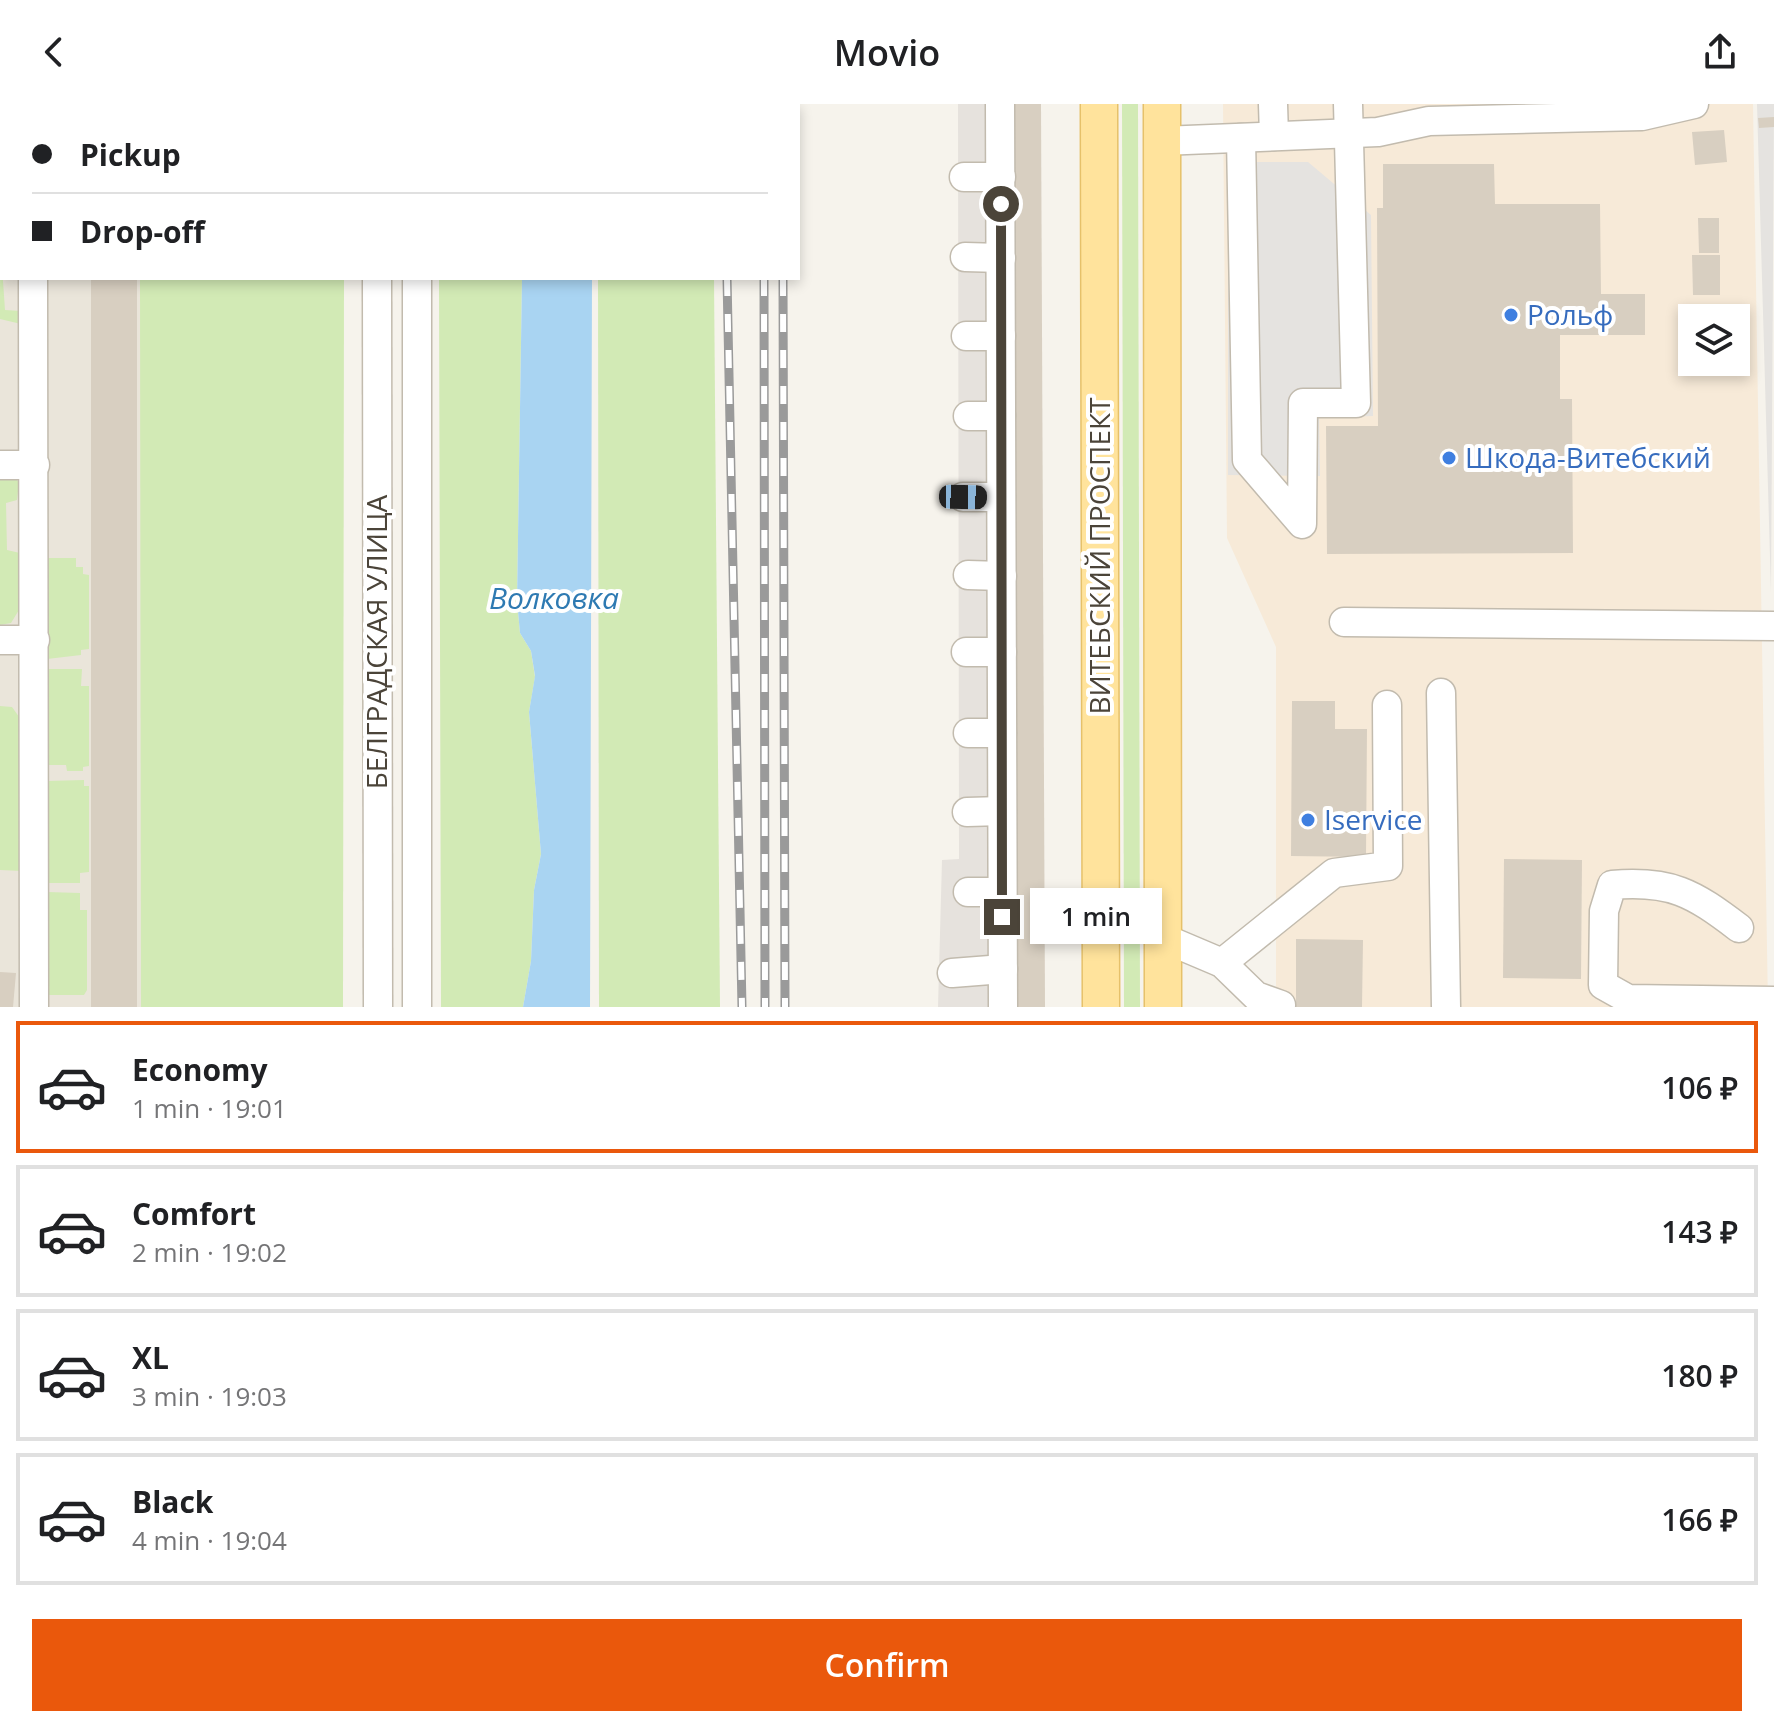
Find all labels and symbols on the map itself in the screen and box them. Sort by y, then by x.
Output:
route start [983,186,1019,222]
place label: Рольф [1527,295,1613,333]
marker: Рольф [1502,306,1520,324]
street label: ВИТЕБСКИЙ ПРОСПЕКТ [1080,397,1118,715]
place label: Шкода-Витебский [1465,438,1711,476]
marker: Шкода-Витебский [1440,449,1458,467]
car [939,485,987,509]
street label: БЕЛГРАДСКАЯ УЛИЦА [357,494,395,789]
water label: Волковка [489,577,619,618]
place label: Iservice [1324,800,1423,838]
marker: Iservice [1299,811,1317,829]
callout: 1 min [1030,889,1162,945]
route end [984,899,1020,935]

